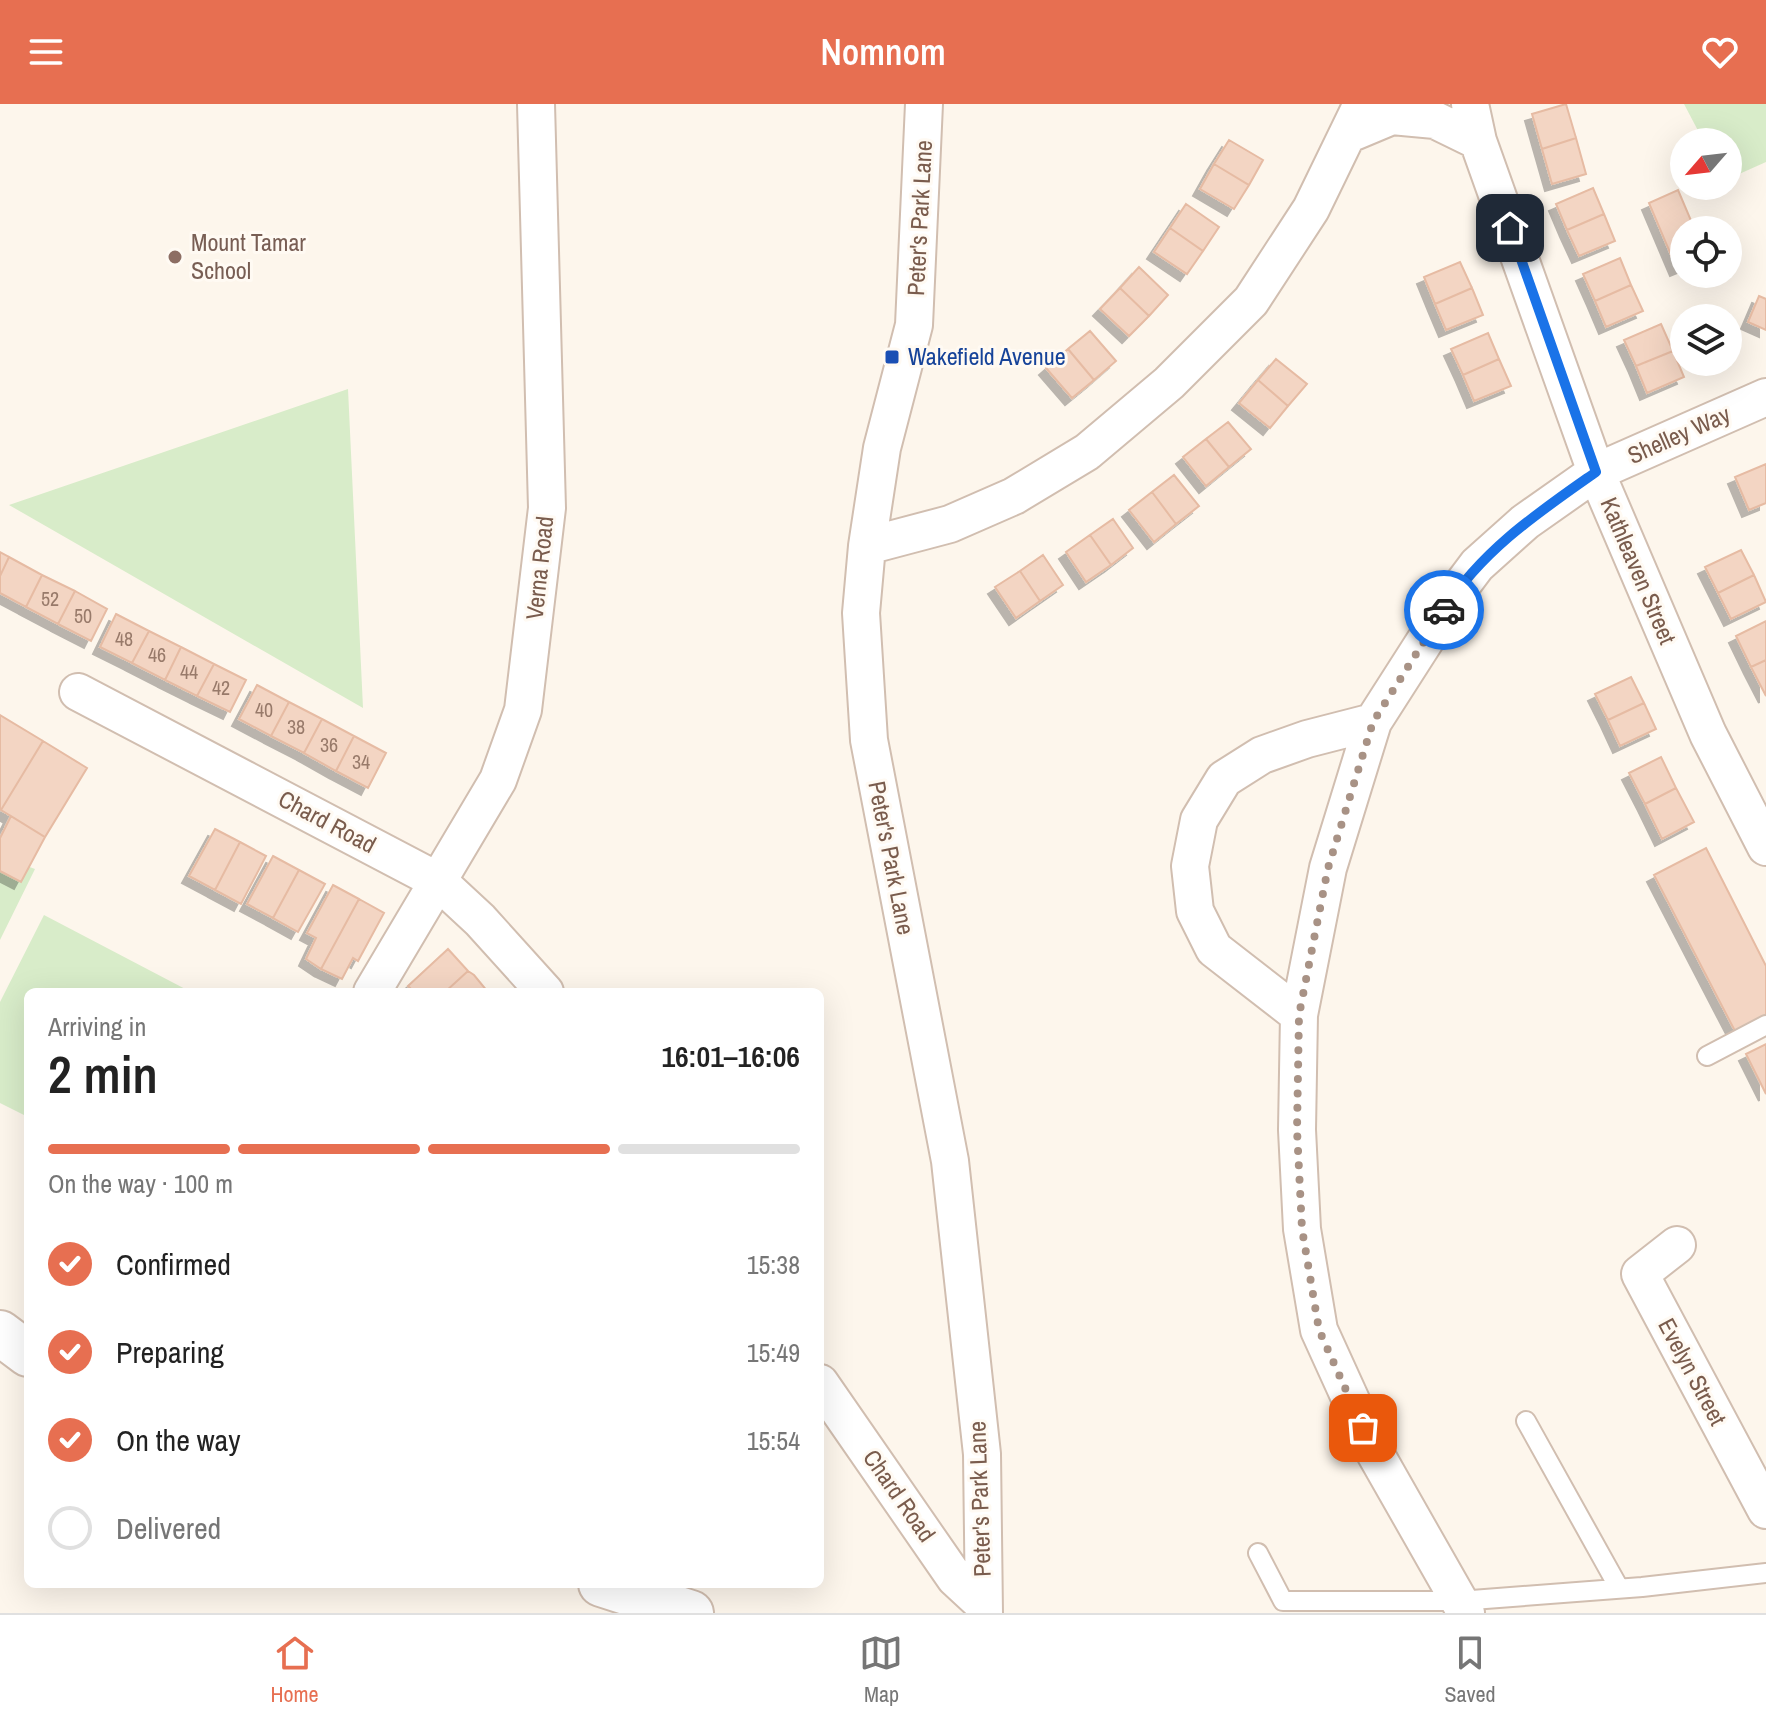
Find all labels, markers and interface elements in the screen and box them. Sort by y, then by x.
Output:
text: Nomnom [820,28,946,76]
icon: menu [24,30,68,74]
icon: heart [1698,30,1742,74]
north arrow [1670,128,1742,200]
map controls [1670,128,1742,376]
street label: Peter's Park Lane [899,139,939,297]
pin [1476,194,1544,262]
icon: home [1488,206,1532,250]
button: locate [1670,216,1742,288]
place label: Mount Tamar School [191,226,306,286]
marker: Mount Tamar School [166,248,184,266]
button: layers [1670,304,1742,376]
place label: Wakefield Avenue [908,340,1066,372]
marker: Wakefield Avenue [883,348,901,366]
street label: Shelley Way [1622,397,1735,471]
street label: Kathleaven Street [1594,492,1684,649]
street label: Verna Road [518,515,560,621]
courier [1404,570,1484,650]
house number: 52 [41,585,59,612]
icon: car [1422,588,1466,632]
house number: 50 [74,602,92,629]
house number: 48 [115,625,133,652]
house number: 46 [148,641,166,668]
house number: 44 [180,658,198,685]
house number: 42 [212,674,230,701]
house number: 40 [255,696,273,723]
house number: 38 [287,713,305,740]
house number: 36 [320,731,338,758]
house number: 34 [352,748,370,775]
street label: Peter's Park Lane [861,778,923,937]
street label: Chard Road [273,782,382,860]
text: Arriving in [48,1009,146,1044]
text: 16:01–16:06 [661,1036,800,1076]
text: 2 min [48,1039,158,1109]
text: On the way · 100 m [48,1166,233,1201]
icon: check [48,1242,92,1286]
text: Confirmed [116,1244,231,1284]
text: 15:38 [747,1247,800,1282]
street label: Evelyn Street [1651,1312,1735,1431]
icon: check [48,1330,92,1374]
text: Preparing [116,1332,224,1372]
text: 15:49 [747,1335,800,1370]
pin [1329,1394,1397,1462]
icon: bag [1341,1406,1385,1450]
icon: check [48,1418,92,1462]
text: On the way [116,1420,240,1460]
street label: Peter's Park Lane [960,1421,998,1577]
text: 15:54 [747,1423,800,1458]
street label: Chard Road [856,1443,943,1548]
text: Delivered [116,1508,221,1548]
tab: Home [270,1631,319,1709]
tab: Map [859,1631,903,1709]
tab: Saved [1444,1631,1496,1709]

